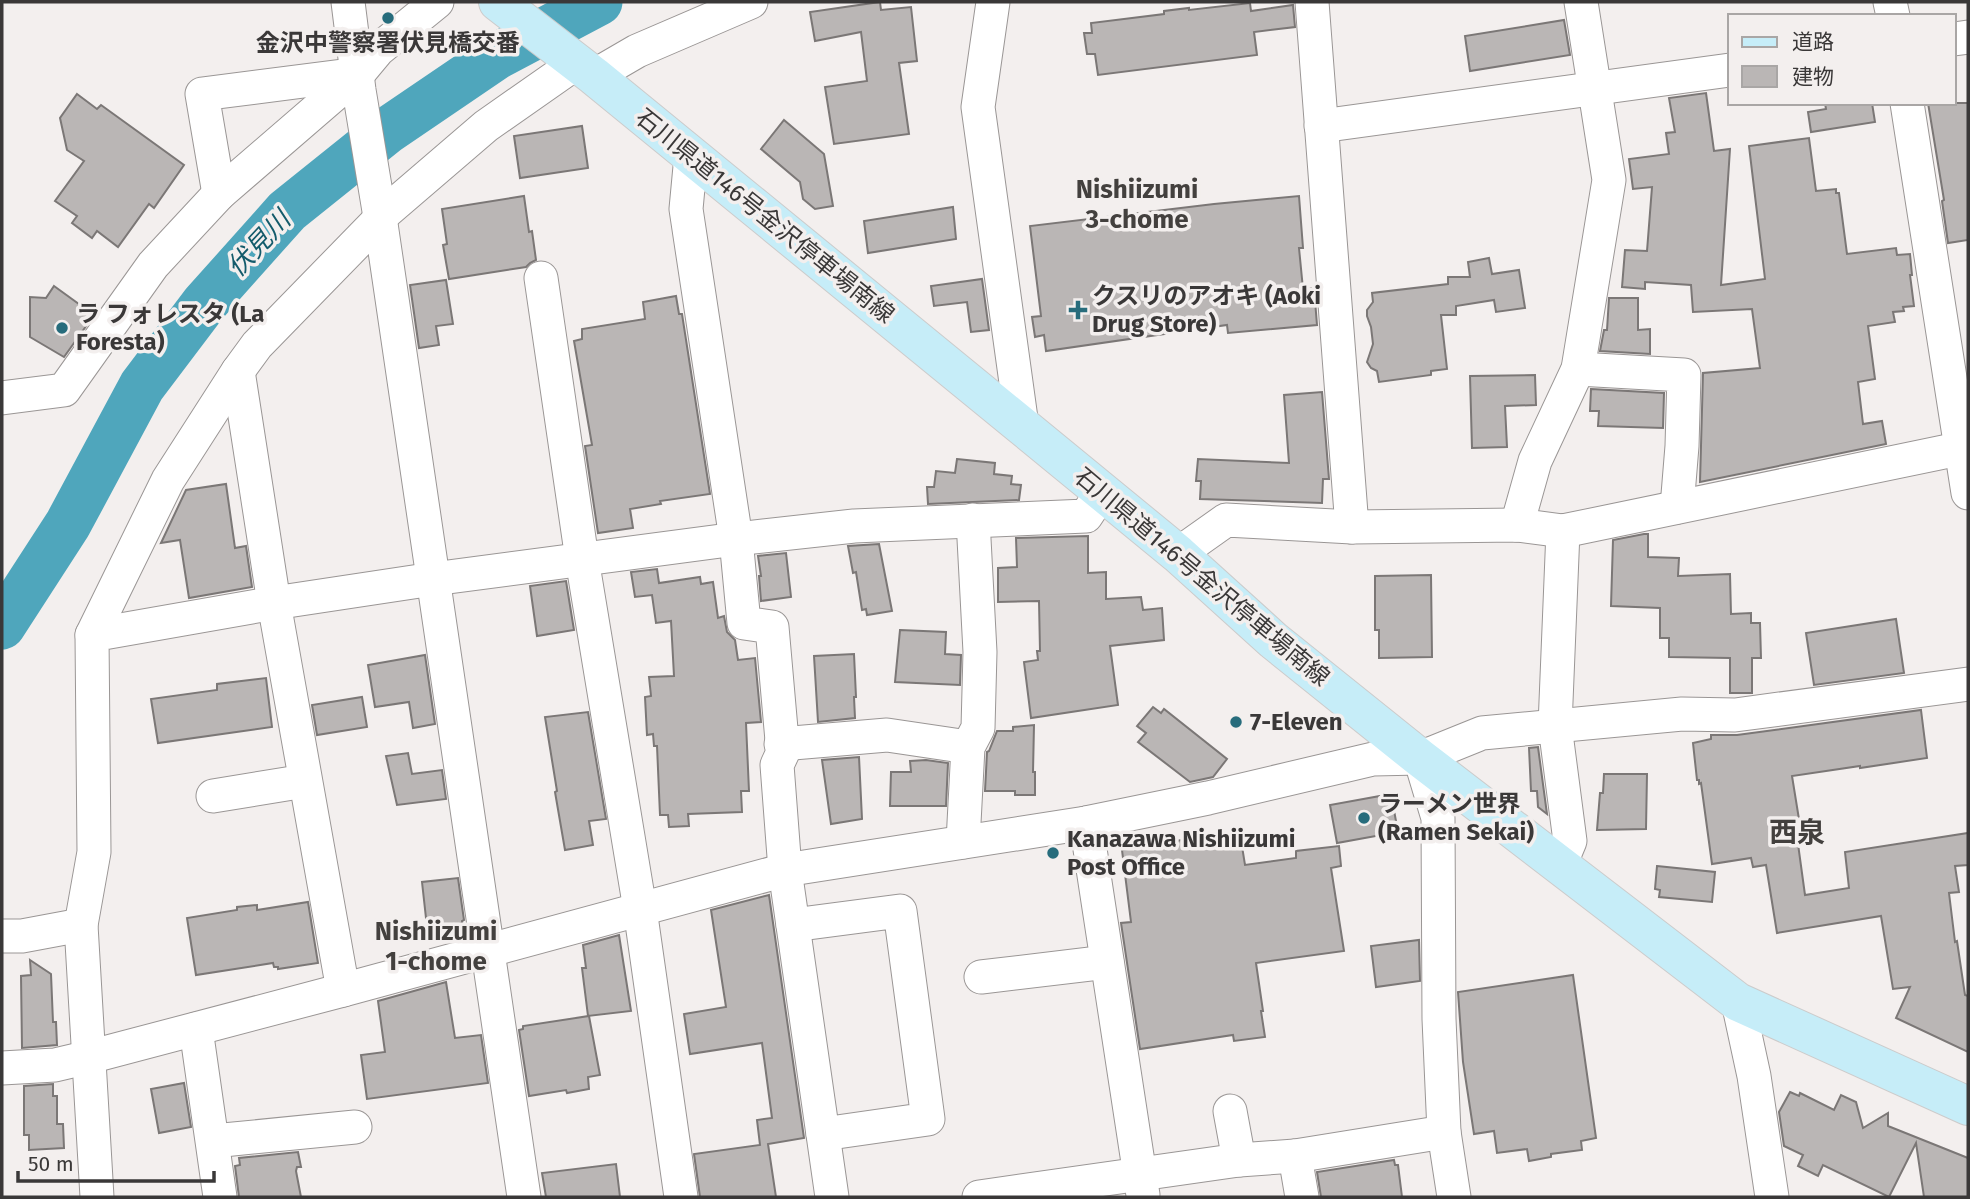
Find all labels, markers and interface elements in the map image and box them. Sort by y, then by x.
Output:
marker: 金沢中警察署伏見橋交番 [380,10,396,26]
legend [1728,14,1956,105]
place label: 金沢中警察署伏見橋交番 [256,29,520,57]
text: 道路 [1792,29,1834,55]
text: 建物 [1792,64,1834,90]
street label: 石川県道146号金沢停車場南線 [630,103,900,329]
district label: Nishiizumi 3-chome [1076,174,1198,235]
water label: 伏見川 [221,203,299,283]
place label: クスリのアオキ (Aoki Drug Store) [1092,282,1321,338]
place label: ラ フォレスタ (La Foresta) [76,300,264,356]
marker: クスリのアオキ (Aoki Drug Store) [1070,302,1086,318]
marker: ラ フォレスタ (La Foresta) [54,320,70,336]
street label: 石川県道146号金沢停車場南線 [1069,462,1335,692]
place label: 7-Eleven [1250,708,1343,736]
marker: 7-Eleven [1228,714,1244,730]
place label: ラーメン世界 (Ramen Sekai) [1378,790,1534,846]
marker: ラーメン世界 (Ramen Sekai) [1356,810,1372,826]
district label: 西泉 [1769,816,1825,849]
place label: Kanazawa Nishiizumi Post Office [1067,825,1296,881]
marker: Kanazawa Nishiizumi Post Office [1045,845,1061,861]
district label: Nishiizumi 1-chome [375,916,497,977]
scale bar [18,1140,214,1184]
text: 50 m [28,1151,74,1177]

